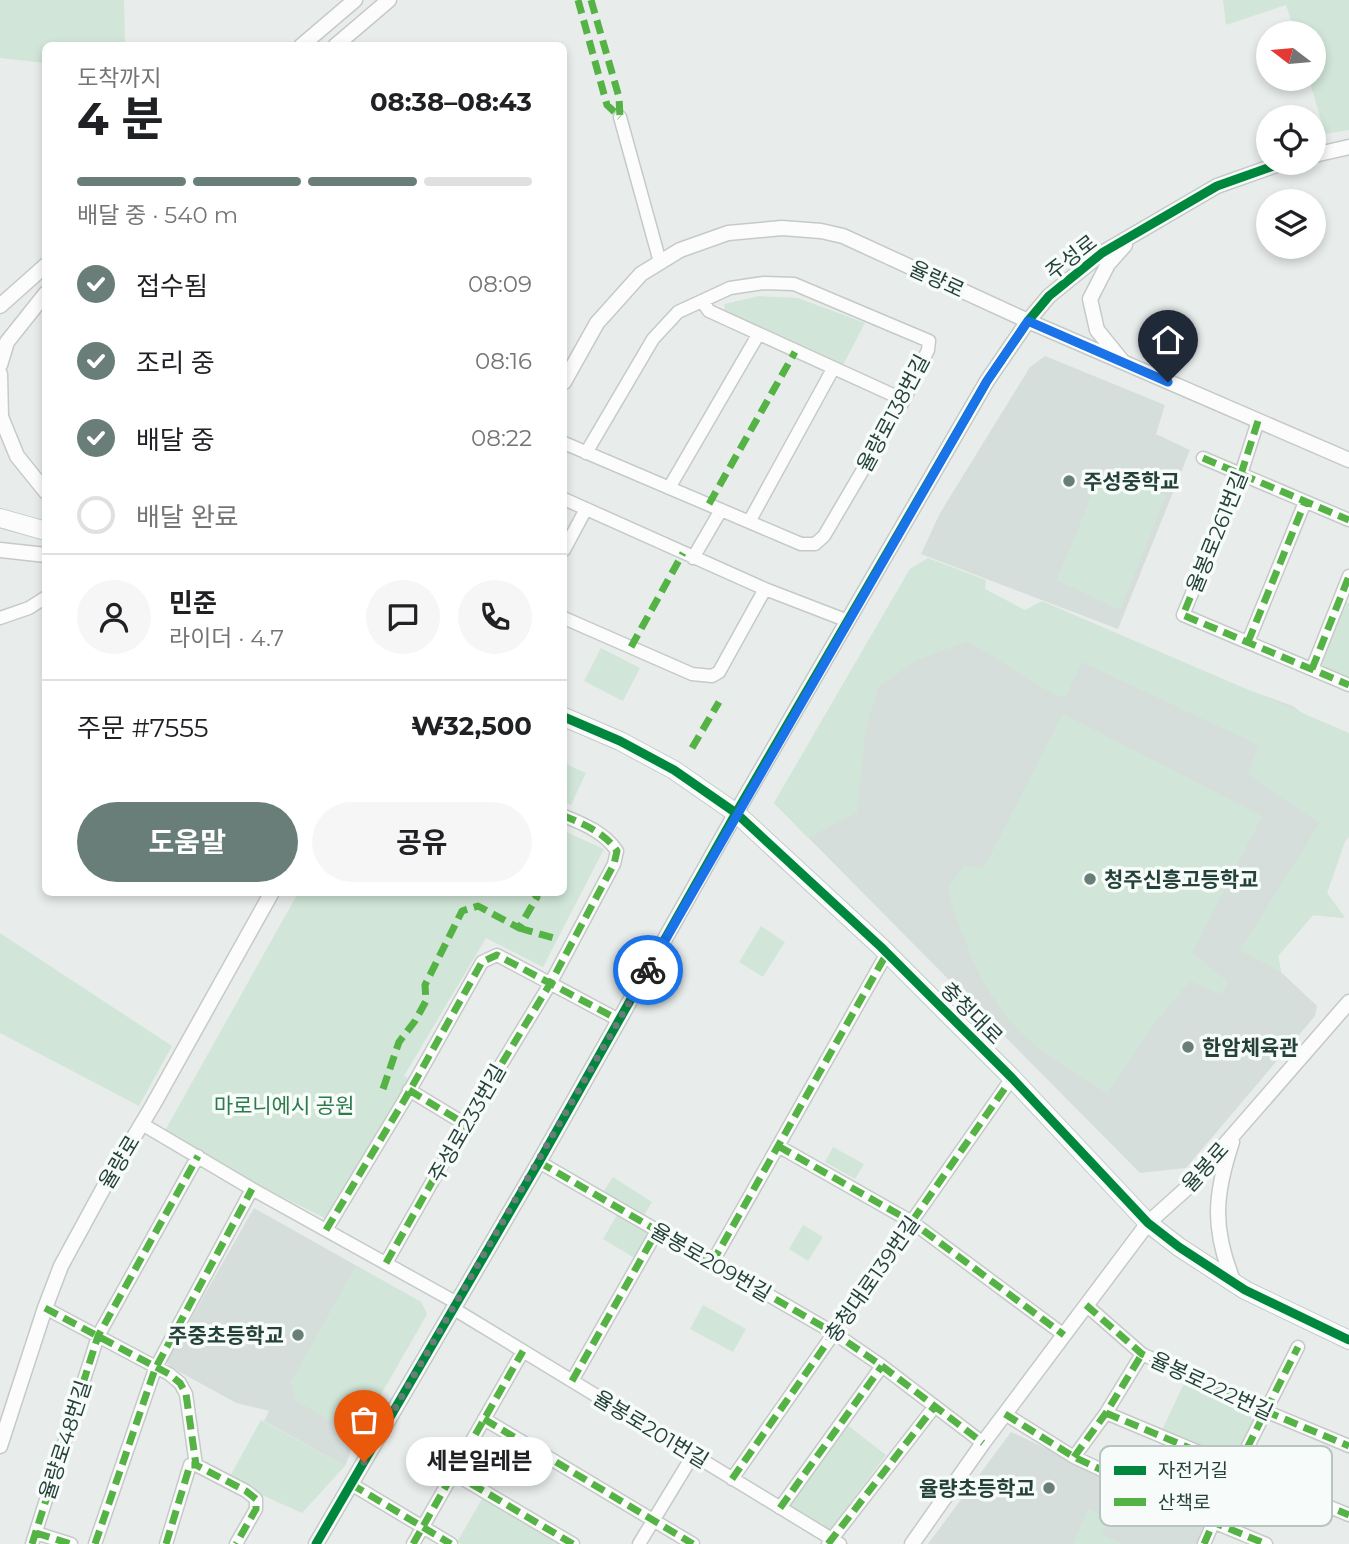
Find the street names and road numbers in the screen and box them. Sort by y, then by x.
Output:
street label: 주성로 [1040,229,1102,285]
street label: 율량로 [905,255,969,303]
street label: 율량로138번길 [852,350,934,476]
street label: 율봉로261번길 [1181,468,1253,596]
street label: 충청대로 [936,977,1008,1049]
street label: 주성로233번길 [423,1060,511,1186]
street label: 율량로 [93,1131,145,1193]
street label: 율봉로 [1176,1137,1234,1197]
street label: 충청대로139번길 [819,1211,925,1347]
street label: 율봉로209번길 [646,1217,776,1307]
street label: 율봉로222번길 [1147,1347,1277,1425]
street label: 율량로48번길 [34,1377,96,1503]
street label: 율봉로201번길 [589,1385,713,1473]

